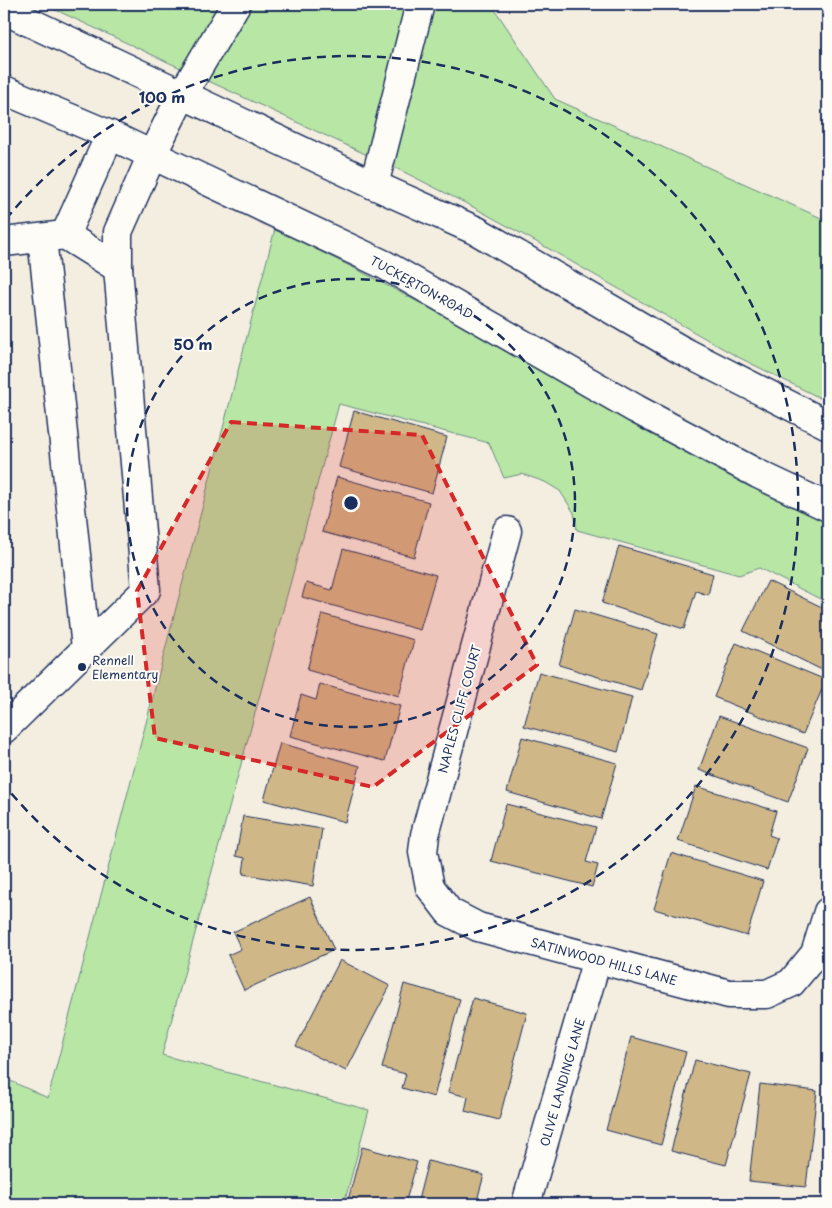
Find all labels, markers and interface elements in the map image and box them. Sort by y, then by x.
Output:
text: 100 m [139,85,185,108]
street label: TUCKERTON ROAD [367,251,477,323]
text: 50 m [174,332,212,355]
centre of rings [342,494,360,512]
street label: NAPLES CLIFF COURT [433,642,485,775]
place label: Rennell Elementary [92,651,159,683]
marker: Rennell Elementary [76,661,88,673]
street label: SATINWOOD HILLS LANE [529,933,680,989]
street label: OLIVE LANDING LANE [535,1015,589,1148]

